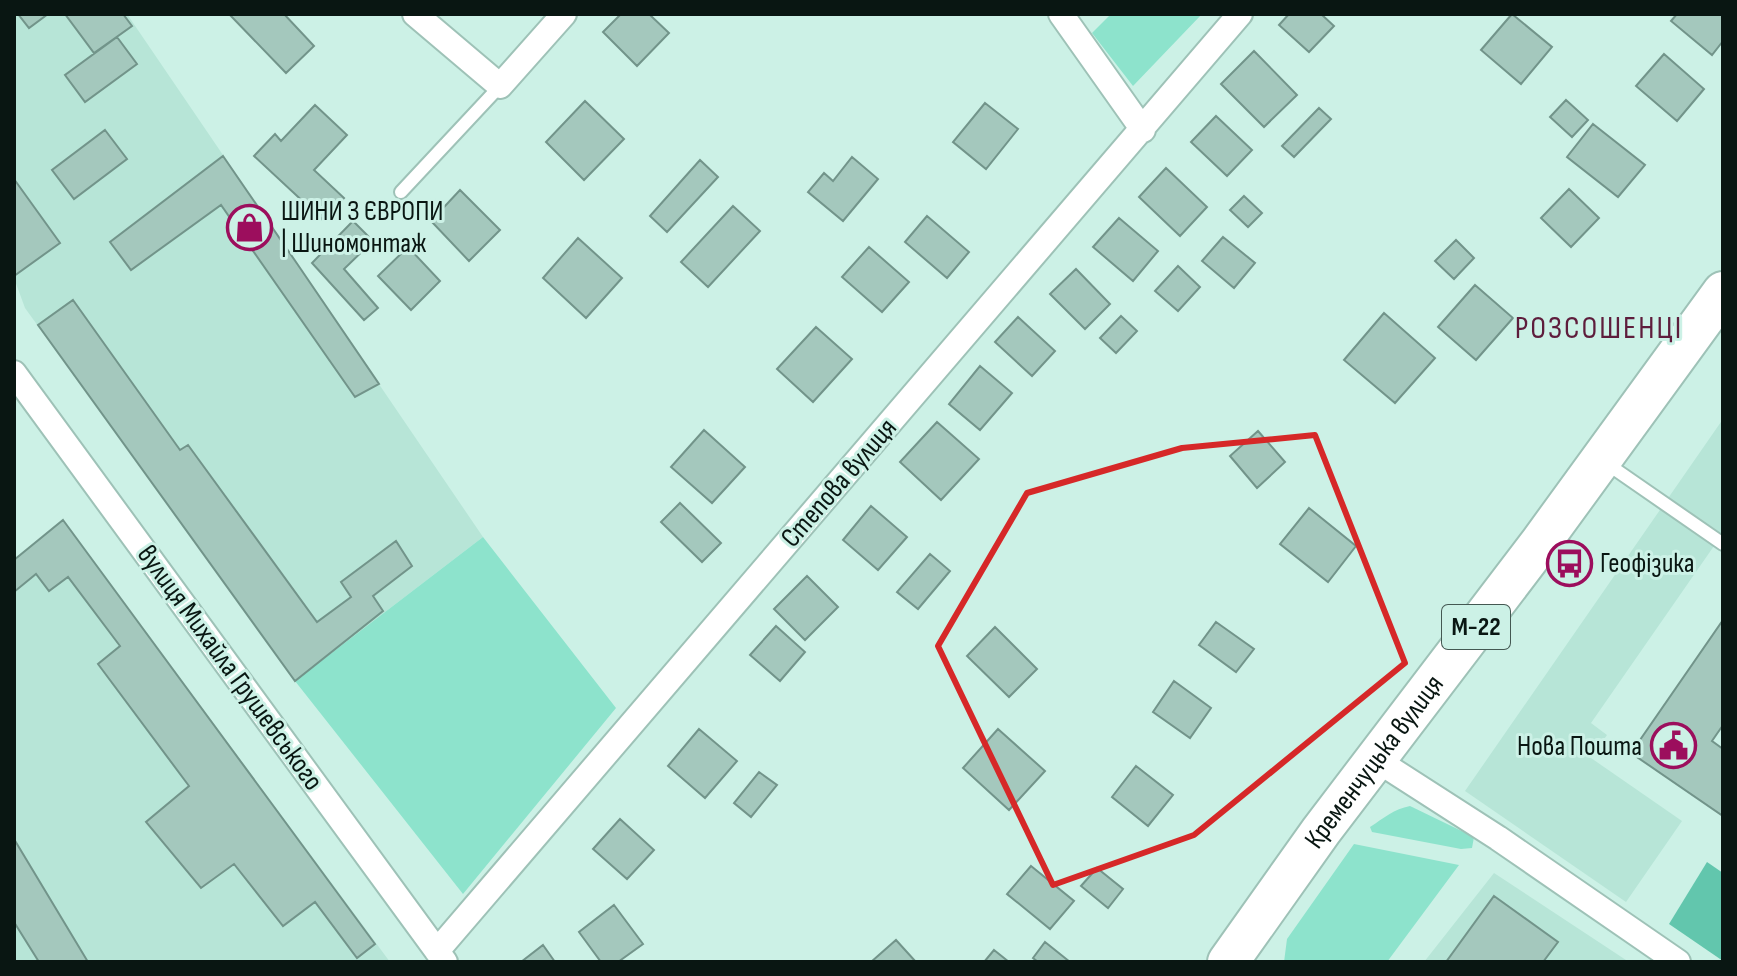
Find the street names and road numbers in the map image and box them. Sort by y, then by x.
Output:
street label: Степова вулиця [774,412,904,554]
street label: вулиця Михайла Грушевського [130,539,330,797]
road number: М-22 [1442,605,1510,649]
street label: Кременчуцька вулиця [1298,668,1450,855]

